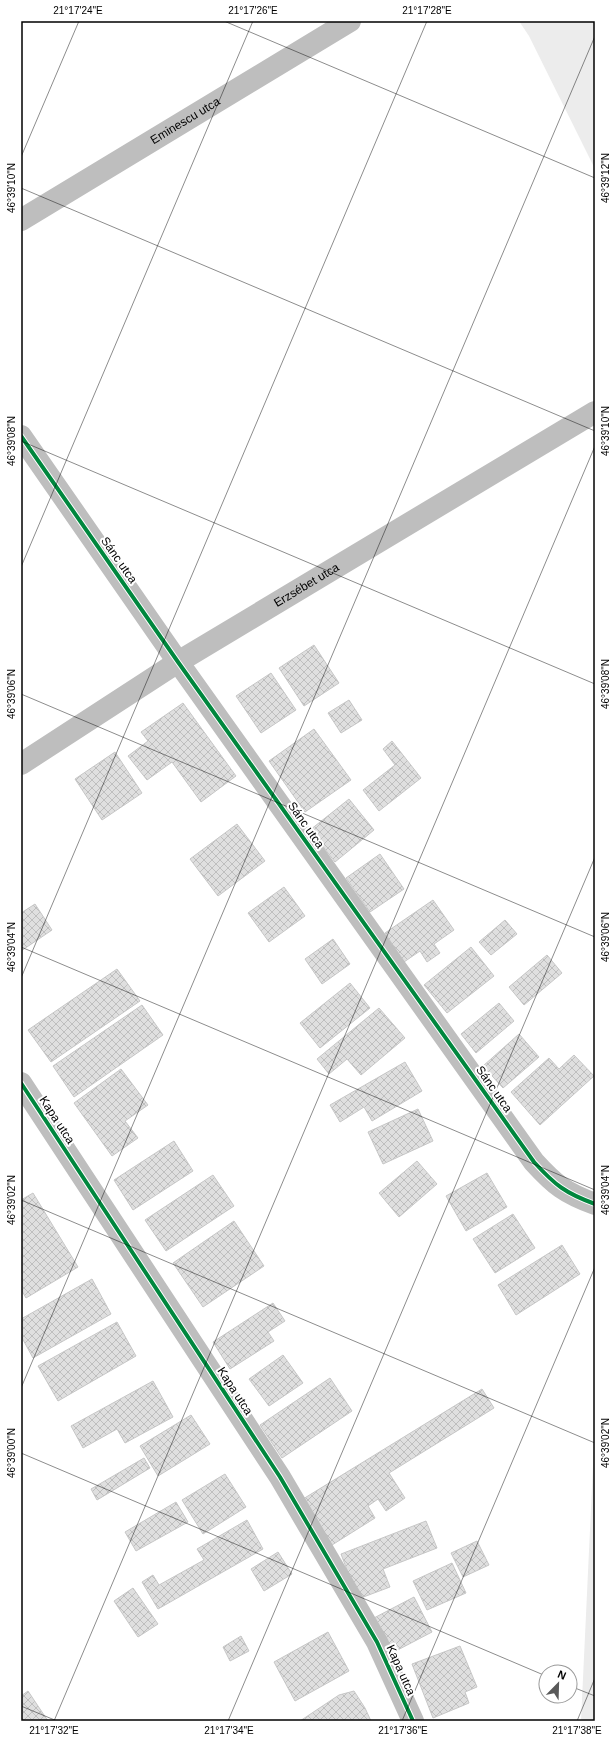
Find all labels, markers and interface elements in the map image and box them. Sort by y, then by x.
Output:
text: 21°17'24"E [53,5,103,16]
text: 21°17'26"E [228,5,278,16]
text: 21°17'28"E [402,5,452,16]
street label: Eminescu utca [148,94,223,147]
text: 46°39'12"N [600,153,611,203]
text: 46°39'10"N [6,163,17,213]
text: 46°39'10"N [600,406,611,456]
text: 46°39'08"N [6,416,17,466]
street label: Sánc utca [98,534,140,586]
street label: Erzsébet utca [271,560,342,610]
text: 46°39'08"N [600,659,611,709]
text: 46°39'06"N [6,669,17,719]
street label: Sánc utca [285,799,327,851]
text: 46°39'06"N [600,912,611,962]
text: 46°39'04"N [6,922,17,972]
street label: Sánc utca [473,1063,515,1115]
street label: Kapa utca [36,1094,78,1147]
text: 46°39'04"N [600,1165,611,1215]
text: 46°39'02"N [6,1175,17,1225]
street label: Kapa utca [214,1365,256,1418]
text: 46°39'02"N [600,1418,611,1468]
text: 46°39'00"N [6,1428,17,1478]
street label: Kapa utca [384,1642,419,1698]
north arrow [538,1664,578,1704]
text: N [556,1668,568,1682]
text: 21°17'32"E [29,1725,79,1736]
text: 21°17'34"E [204,1725,254,1736]
text: 21°17'36"E [378,1725,428,1736]
text: 21°17'38"E [552,1725,602,1736]

